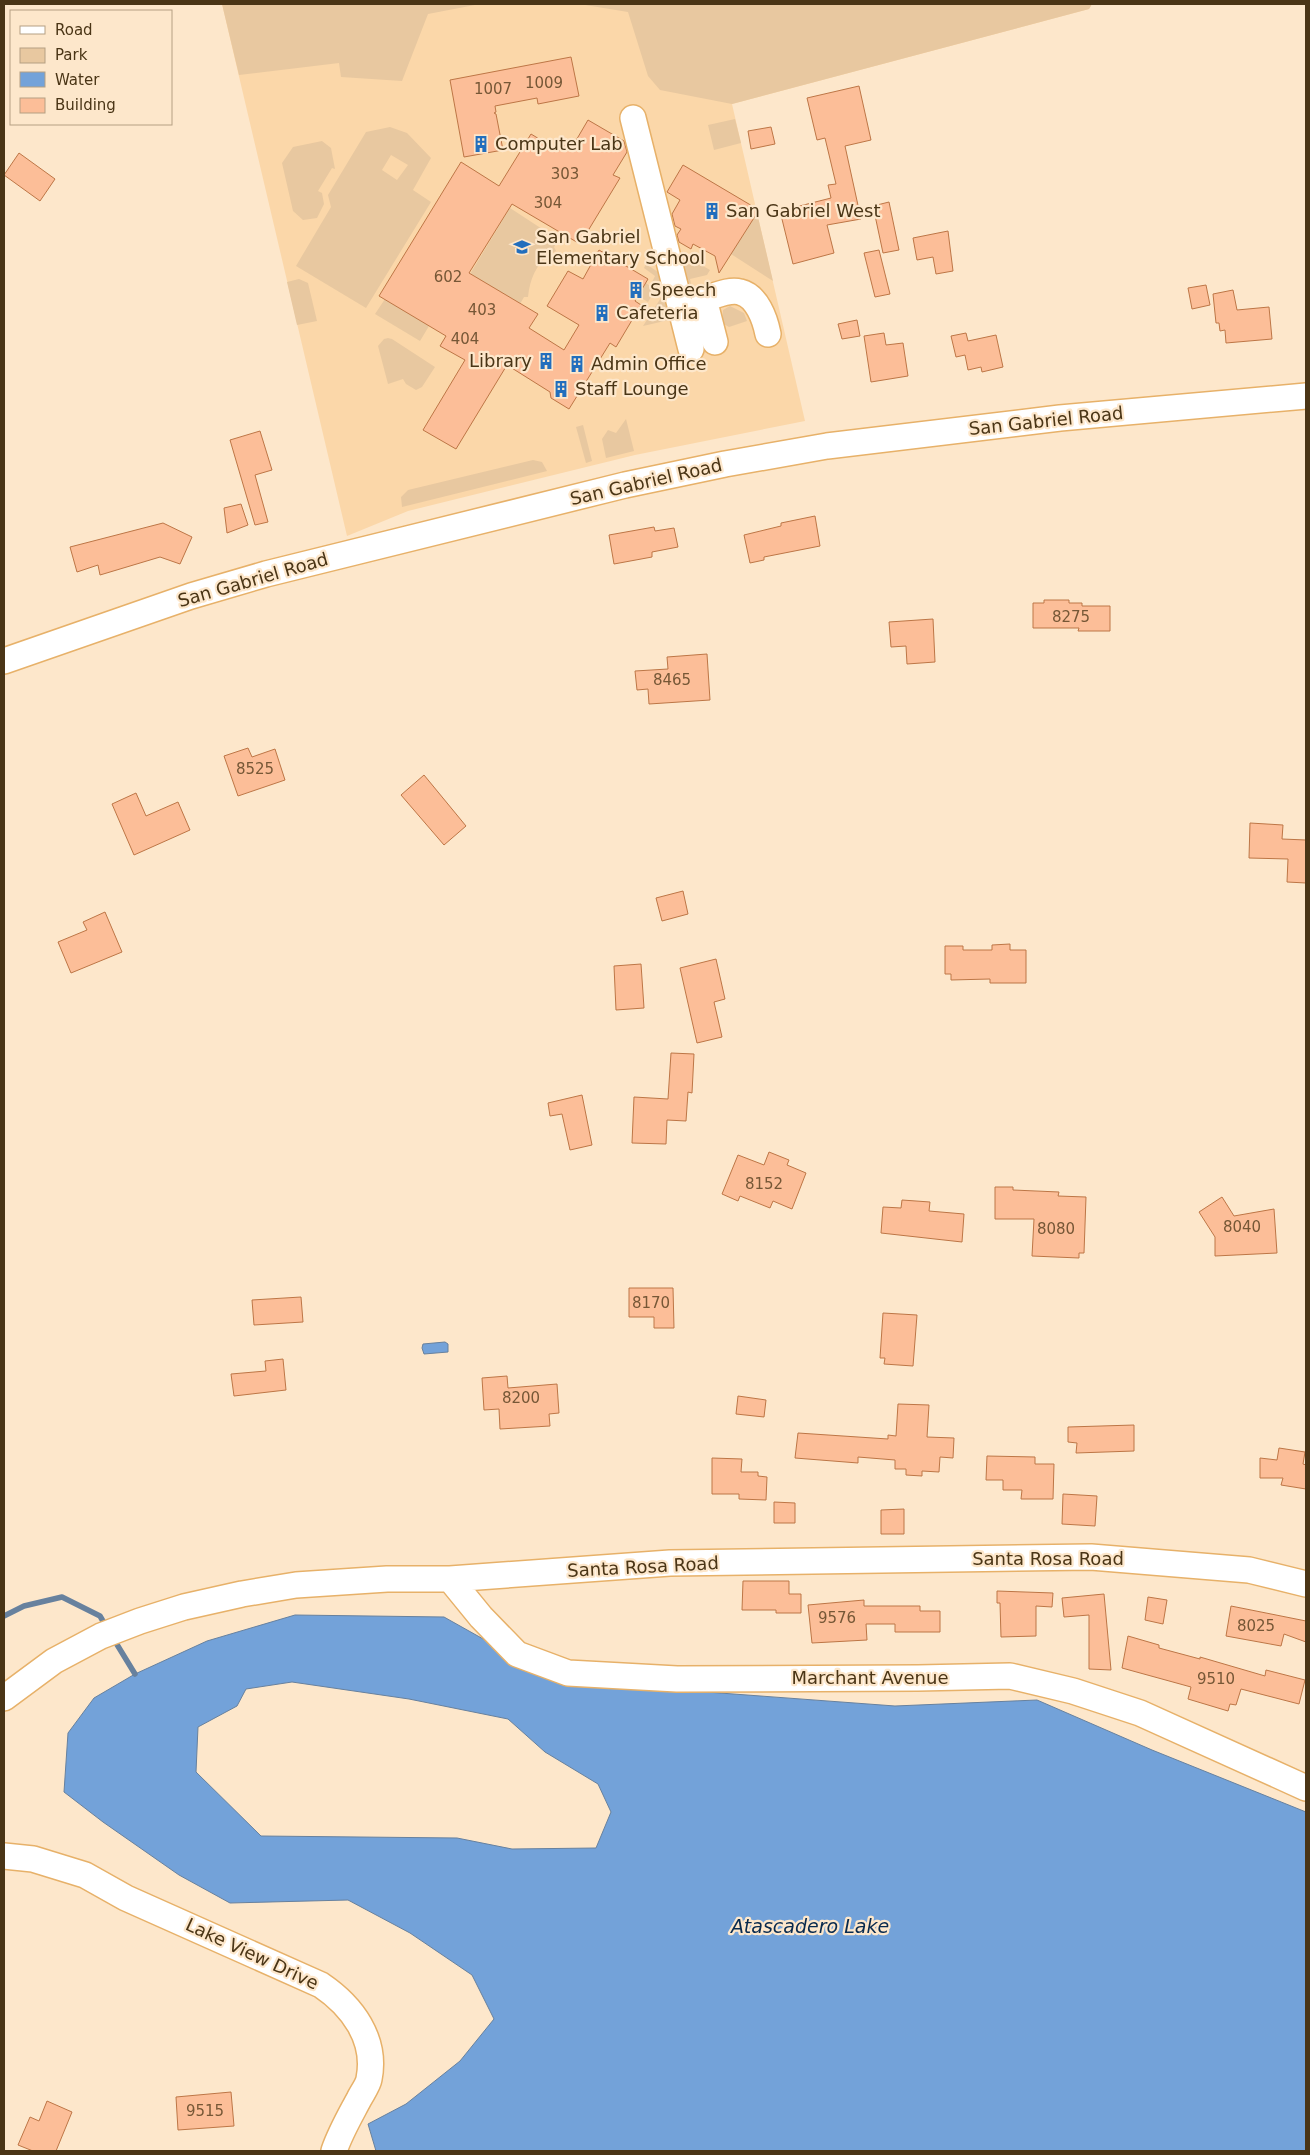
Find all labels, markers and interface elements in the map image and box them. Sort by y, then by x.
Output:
legend [10,10,172,125]
text: Road [55,21,93,39]
text: Park [55,46,88,64]
text: Water [55,71,100,89]
house number: 1009 [525,74,563,92]
house number: 1007 [474,80,512,98]
text: Building [55,96,116,114]
place label: Computer Lab [495,133,623,154]
building icon: Computer Lab [471,134,491,154]
house number: 303 [551,165,579,183]
house number: 304 [534,194,562,212]
place label: San Gabriel West [726,200,880,221]
building icon: San Gabriel West [702,201,722,221]
place label: San Gabriel Elementary School [536,226,705,268]
school or university icon: San Gabriel Elementary School [512,237,532,257]
house number: 602 [434,268,462,286]
place label: Speech [650,279,716,300]
building icon: Speech [626,280,646,300]
house number: 403 [468,301,496,319]
place label: Cafeteria [616,302,699,323]
building icon: Cafeteria [592,303,612,323]
house number: 404 [451,330,479,348]
place label: Library [469,350,532,371]
building icon: Library [536,351,556,371]
place label: Admin Office [591,353,707,374]
building icon: Admin Office [567,354,587,374]
place label: Staff Lounge [575,378,689,399]
building icon: Staff Lounge [551,379,571,399]
street label: San Gabriel Road [968,402,1124,439]
street label: San Gabriel Road [568,454,724,509]
street label: San Gabriel Road [175,548,330,611]
house number: 8275 [1052,608,1090,626]
house number: 8465 [653,671,691,689]
house number: 8525 [236,760,274,778]
house number: 8152 [745,1175,783,1193]
house number: 8040 [1223,1218,1261,1236]
house number: 8080 [1037,1220,1075,1238]
house number: 8170 [632,1294,670,1312]
house number: 8200 [502,1389,540,1407]
street label: Santa Rosa Road [972,1548,1124,1569]
street label: Santa Rosa Road [567,1552,719,1581]
house number: 9576 [818,1609,856,1627]
house number: 8025 [1237,1617,1275,1635]
street label: Marchant Avenue [792,1667,948,1688]
house number: 9510 [1197,1670,1235,1688]
street label: Lake View Drive [182,1914,322,1994]
water label: Atascadero Lake [729,1915,889,1937]
house number: 9515 [186,2102,224,2120]

